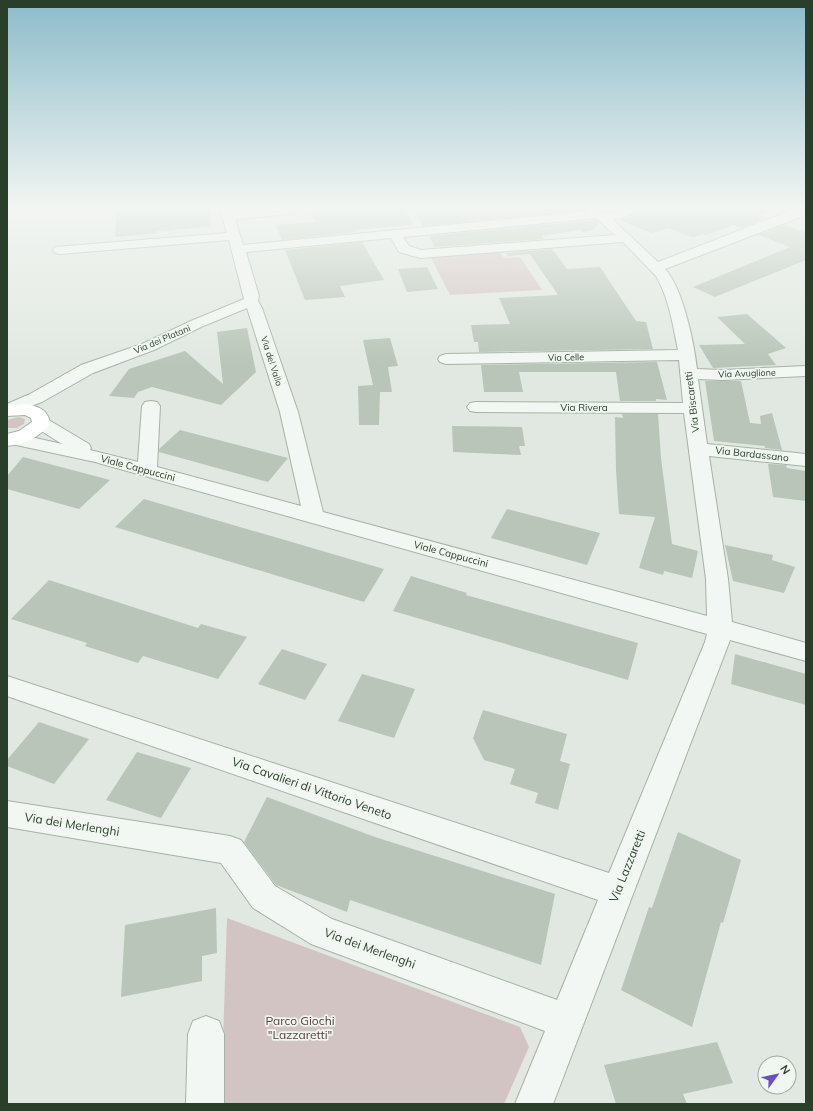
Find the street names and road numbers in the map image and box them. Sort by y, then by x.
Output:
street label: Via dei Platani [132,322,192,356]
street label: Via del Vallo [259,335,285,387]
street label: Via Celle [548,351,584,363]
street label: Via Avuglione [718,366,776,380]
street label: Via Biscaretti [682,371,702,433]
street label: Via Rivera [560,401,608,414]
street label: Via Bardassano [715,444,790,464]
street label: Viale Cappuccini [99,452,177,484]
street label: Viale Cappuccini [412,538,490,570]
street label: Via Cavalieri di Vittorio Veneto [230,754,394,823]
street label: Via dei Merlenghi [23,809,121,839]
street label: Via Lazzaretti [606,827,648,904]
street label: Via dei Merlenghi [322,925,418,972]

